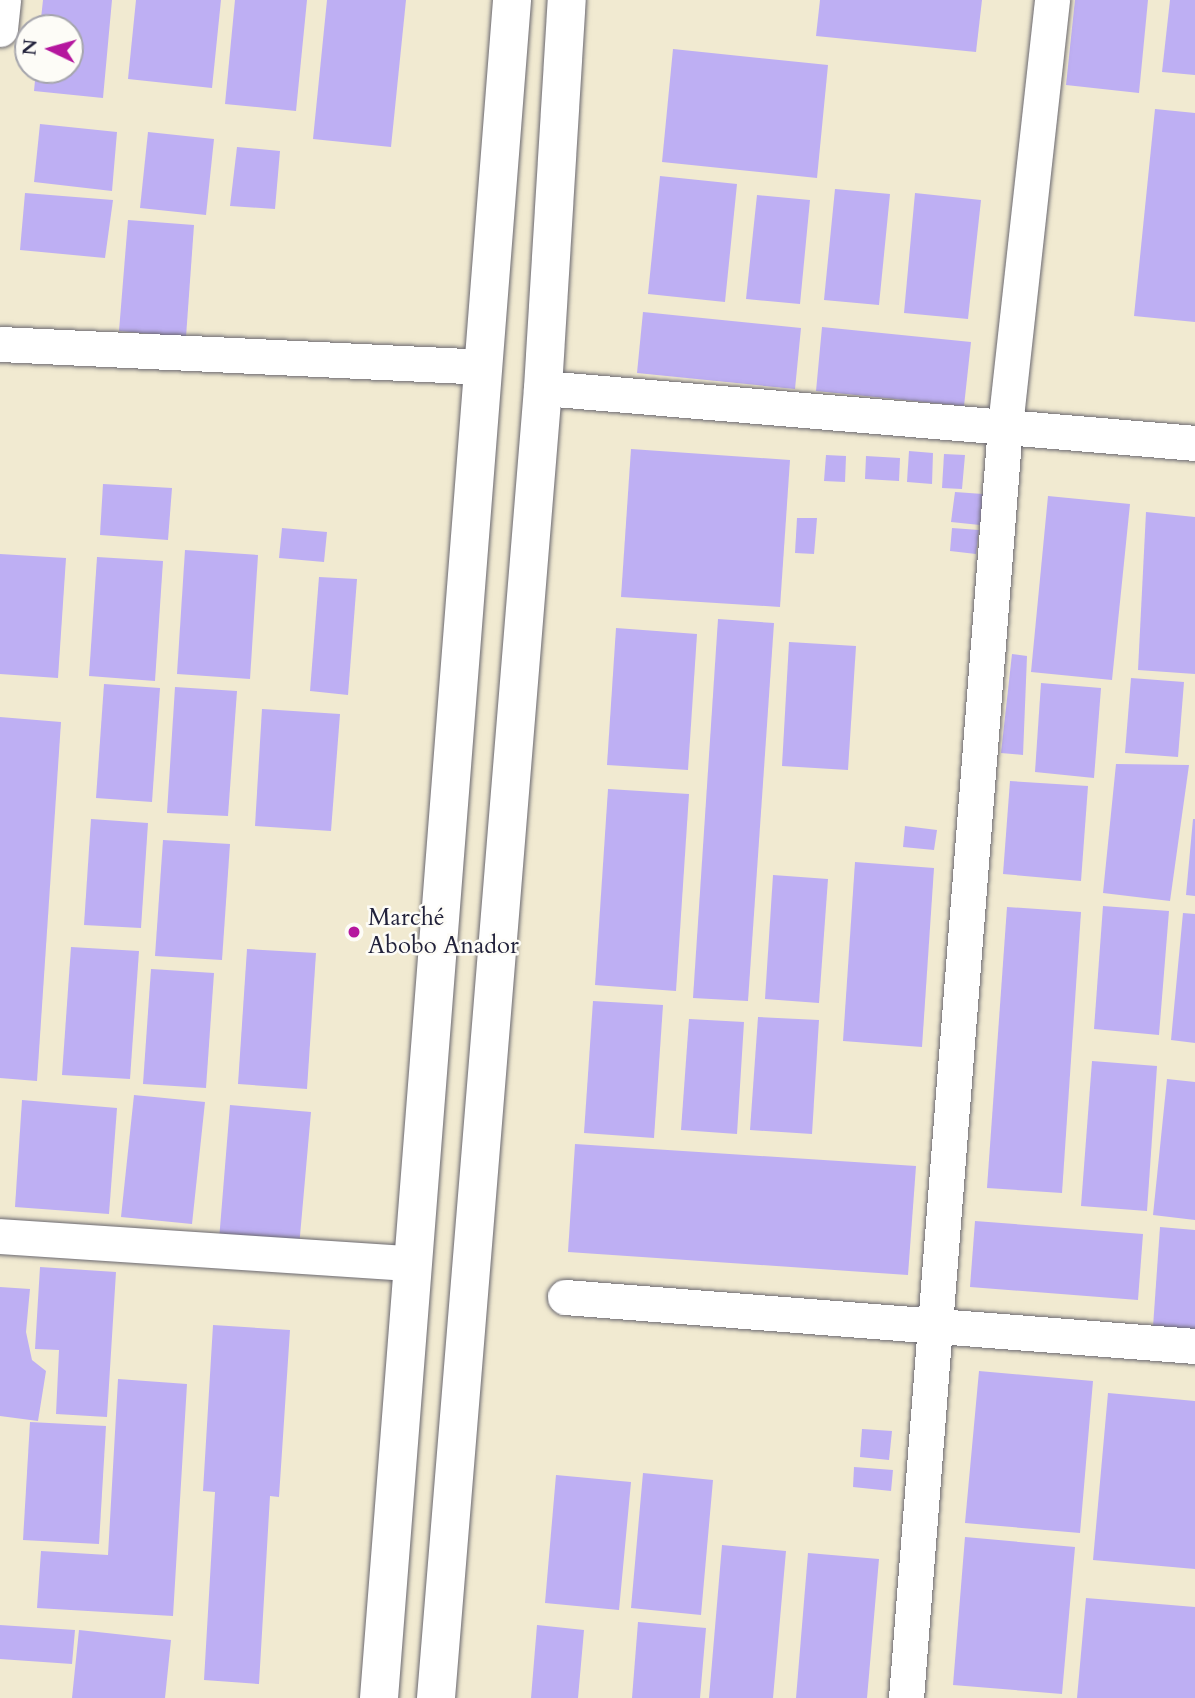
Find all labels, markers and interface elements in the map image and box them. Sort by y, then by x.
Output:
north arrow [14,14,84,84]
text: N [16,38,44,57]
place label: Marché Abobo Anador [368,904,519,960]
marker: Marché Abobo Anador [346,924,362,940]

